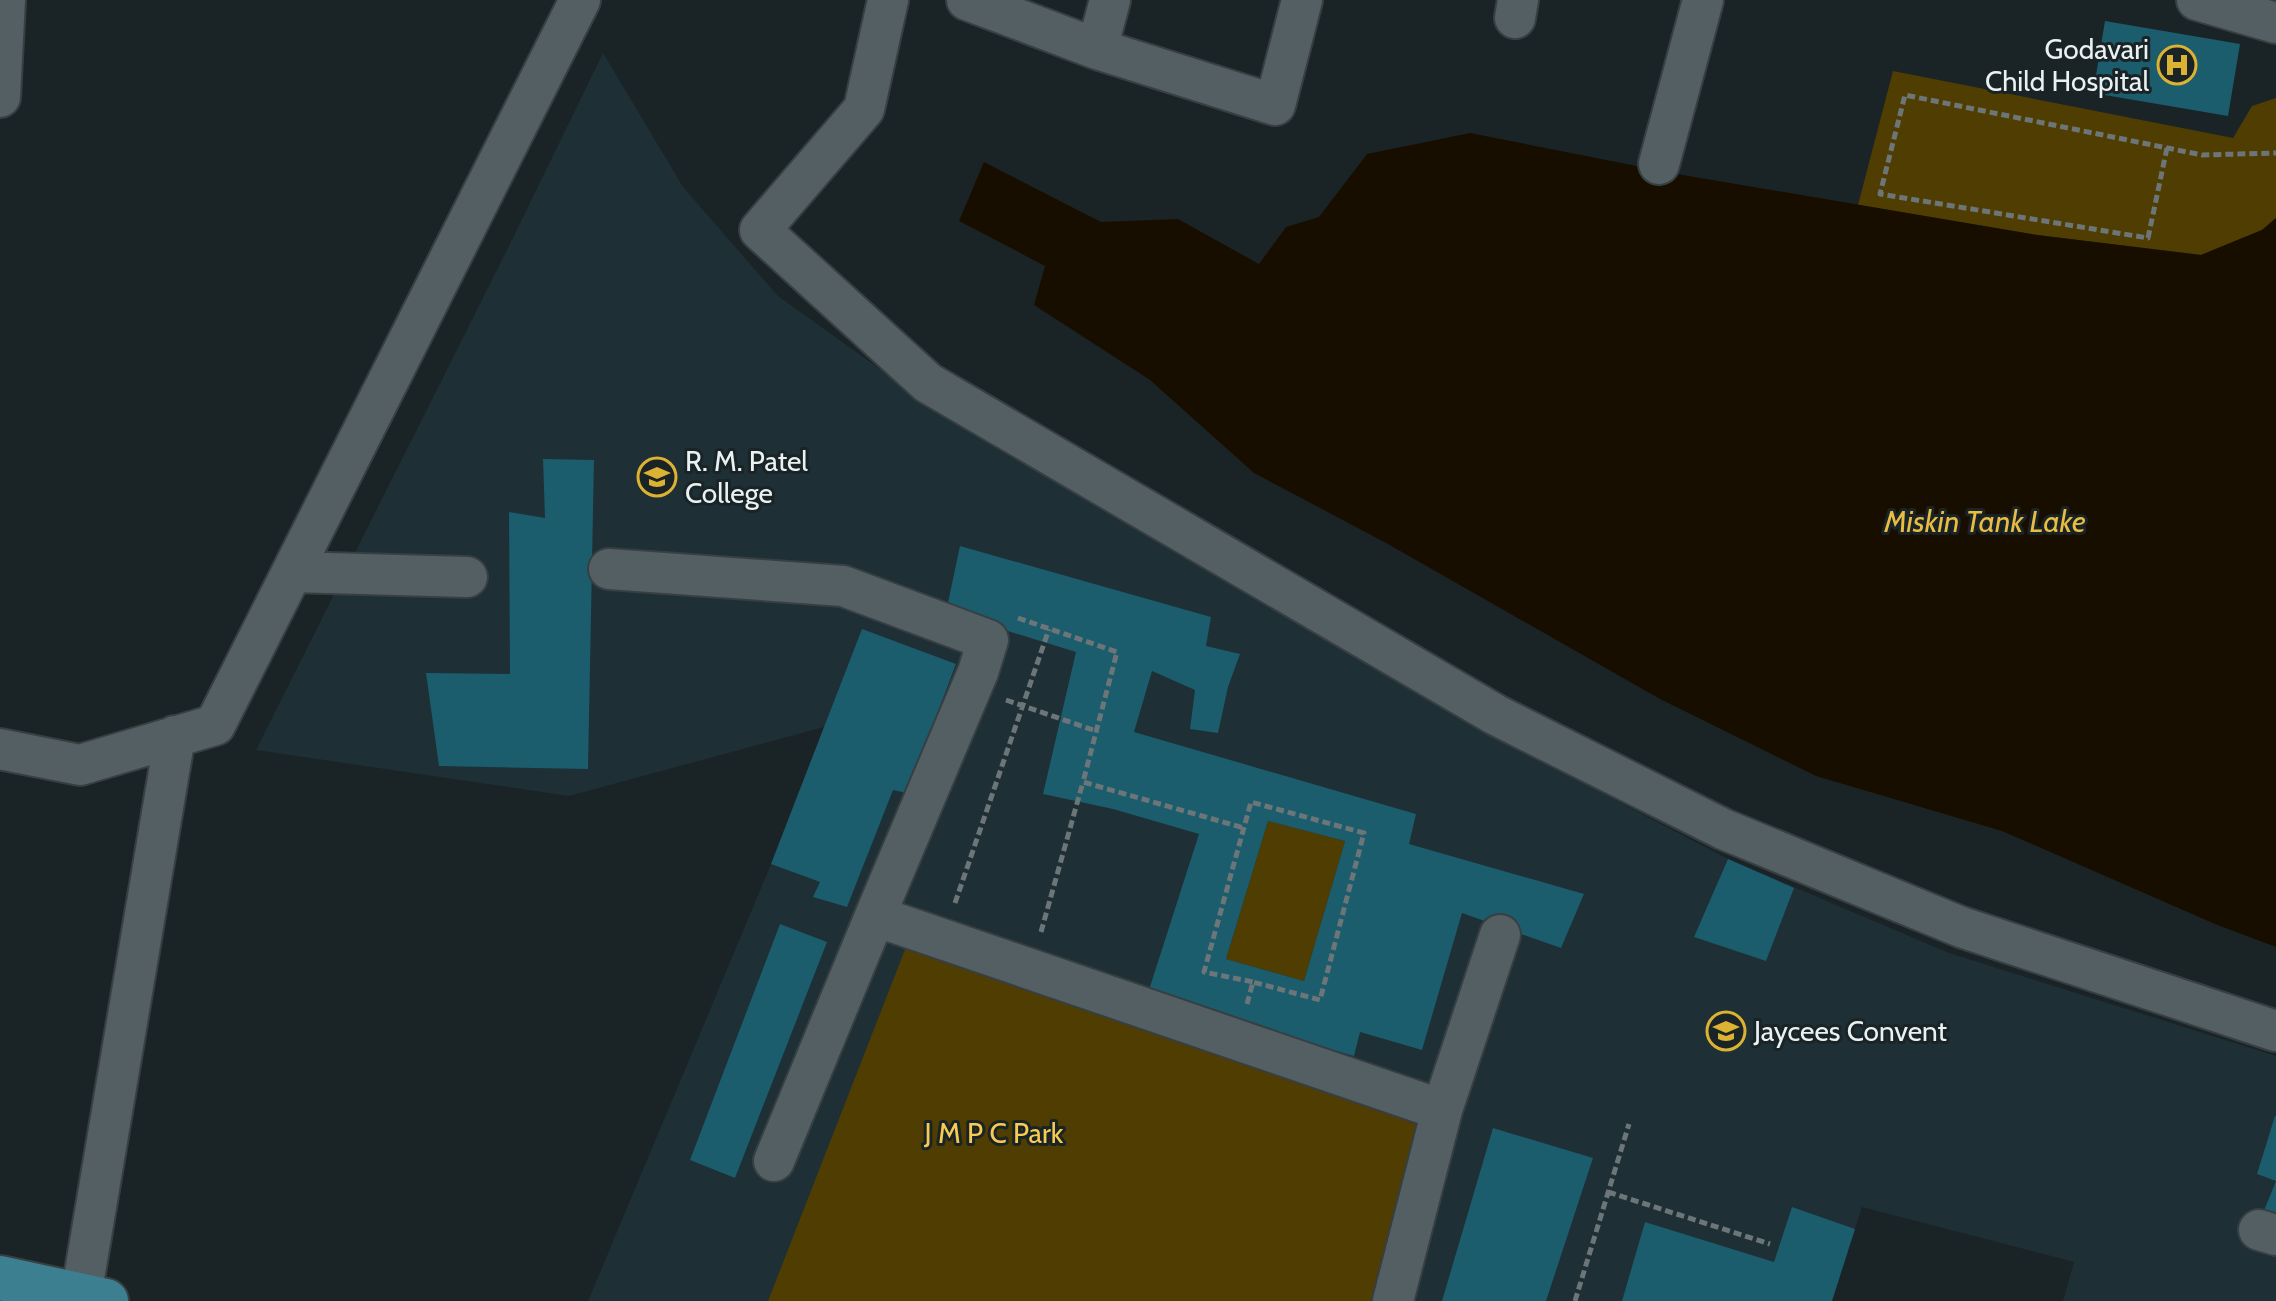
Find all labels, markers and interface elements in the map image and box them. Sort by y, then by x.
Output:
place label: Godavari Child Hospital [1985,32,2149,98]
hospital icon: Godavari Child Hospital [2156,44,2198,86]
place label: R. M. Patel College [685,444,808,510]
school or university icon: R. M. Patel College [636,456,678,498]
water label: Miskin Tank Lake [1883,503,2086,540]
school or university icon: Jaycees Convent [1705,1010,1747,1052]
place label: Jaycees Convent [1753,1014,1947,1048]
park label: J M P C Park [924,1116,1064,1150]

